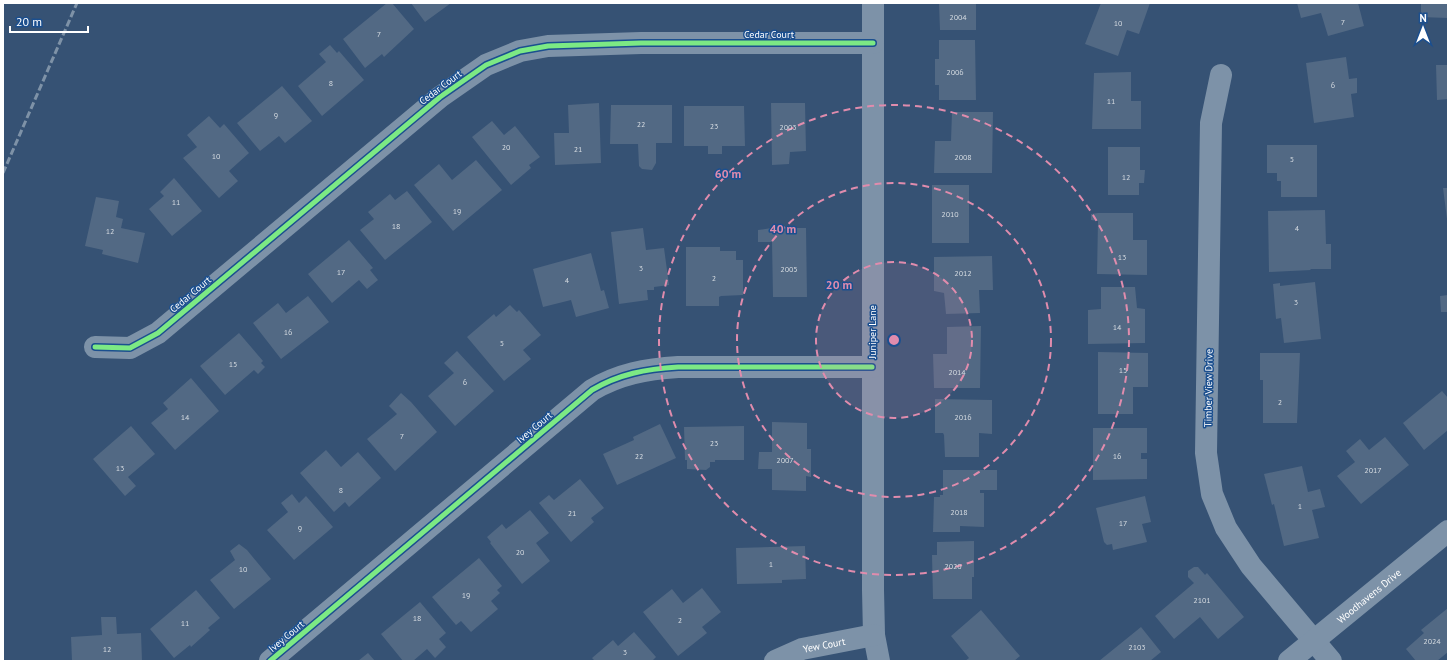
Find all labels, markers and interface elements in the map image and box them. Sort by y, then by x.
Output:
scale bar [10,8,88,34]
north arrow [1403,8,1443,48]
text: N [1419,11,1427,25]
house number: 2004 [949,12,967,22]
text: 20 m [16,14,42,29]
house number: 7 [1341,17,1345,27]
house number: 10 [1114,18,1123,28]
street label: Cedar Court [744,28,795,41]
house number: 7 [377,29,381,39]
street label: Cedar Court [416,67,465,108]
house number: 2006 [946,67,964,77]
house number: 8 [329,78,333,88]
house number: 6 [1331,80,1335,90]
house number: 11 [1107,96,1115,106]
house number: 9 [274,110,278,120]
house number: 22 [637,119,645,129]
house number: 23 [710,121,718,131]
house number: 2003 [779,122,797,132]
house number: 20 [502,142,511,152]
house number: 21 [574,144,582,154]
house number: 10 [212,151,221,161]
house number: 2008 [954,152,972,162]
house number: 5 [1290,154,1294,164]
text: 60 m [715,166,741,181]
house number: 12 [1122,172,1130,182]
house number: 11 [172,197,180,207]
house number: 19 [453,206,461,216]
house number: 2010 [941,209,959,219]
house number: 18 [392,221,400,231]
text: 40 m [770,221,796,236]
house number: 4 [1295,223,1300,233]
house number: 12 [106,226,114,236]
house number: 13 [1118,252,1126,262]
house number: 3 [639,263,643,273]
house number: 2005 [780,264,798,274]
house number: 17 [337,267,345,277]
house number: 2012 [954,268,972,278]
street label: Cedar Court [167,273,214,315]
house number: 2 [712,273,716,283]
house number: 4 [565,275,570,285]
text: 20 m [826,277,852,292]
house number: 3 [1294,297,1298,307]
street label: Juniper Lane [866,305,879,360]
house number: 14 [1113,322,1122,332]
house number: 16 [284,327,292,337]
centre of rings [887,333,901,347]
house number: 5 [500,338,504,348]
street label: Timber View Drive [1201,349,1216,427]
house number: 15 [229,359,237,369]
house number: 15 [1119,365,1127,375]
house number: 2014 [948,367,966,377]
house number: 6 [463,377,467,387]
house number: 2 [1278,397,1282,407]
street label: Ivey Court [514,408,555,446]
house number: 14 [181,412,190,422]
house number: 2016 [954,412,972,422]
house number: 7 [400,431,404,441]
house number: 23 [710,438,718,448]
house number: 22 [635,451,643,461]
house number: 16 [1113,451,1121,461]
house number: 2007 [776,455,794,465]
house number: 13 [116,463,124,473]
house number: 2017 [1364,465,1382,475]
house number: 8 [339,485,343,495]
house number: 1 [1298,501,1302,511]
house number: 2018 [950,507,968,517]
house number: 21 [568,508,576,518]
house number: 17 [1119,518,1127,528]
house number: 9 [298,523,302,533]
house number: 20 [516,547,525,557]
house number: 1 [769,559,773,569]
house number: 2020 [944,561,962,571]
house number: 10 [239,564,248,574]
street label: Woodhavens Drive [1334,566,1404,626]
house number: 19 [462,590,470,600]
house number: 2101 [1193,595,1211,605]
house number: 18 [413,613,421,623]
house number: 2 [678,615,682,625]
street label: Ivey Court [266,617,307,655]
house number: 11 [181,618,189,628]
street label: Yew Court [802,635,847,656]
house number: 2024 [1423,636,1441,646]
house number: 2103 [1128,642,1146,652]
house number: 12 [103,644,111,654]
house number: 3 [623,647,627,657]

